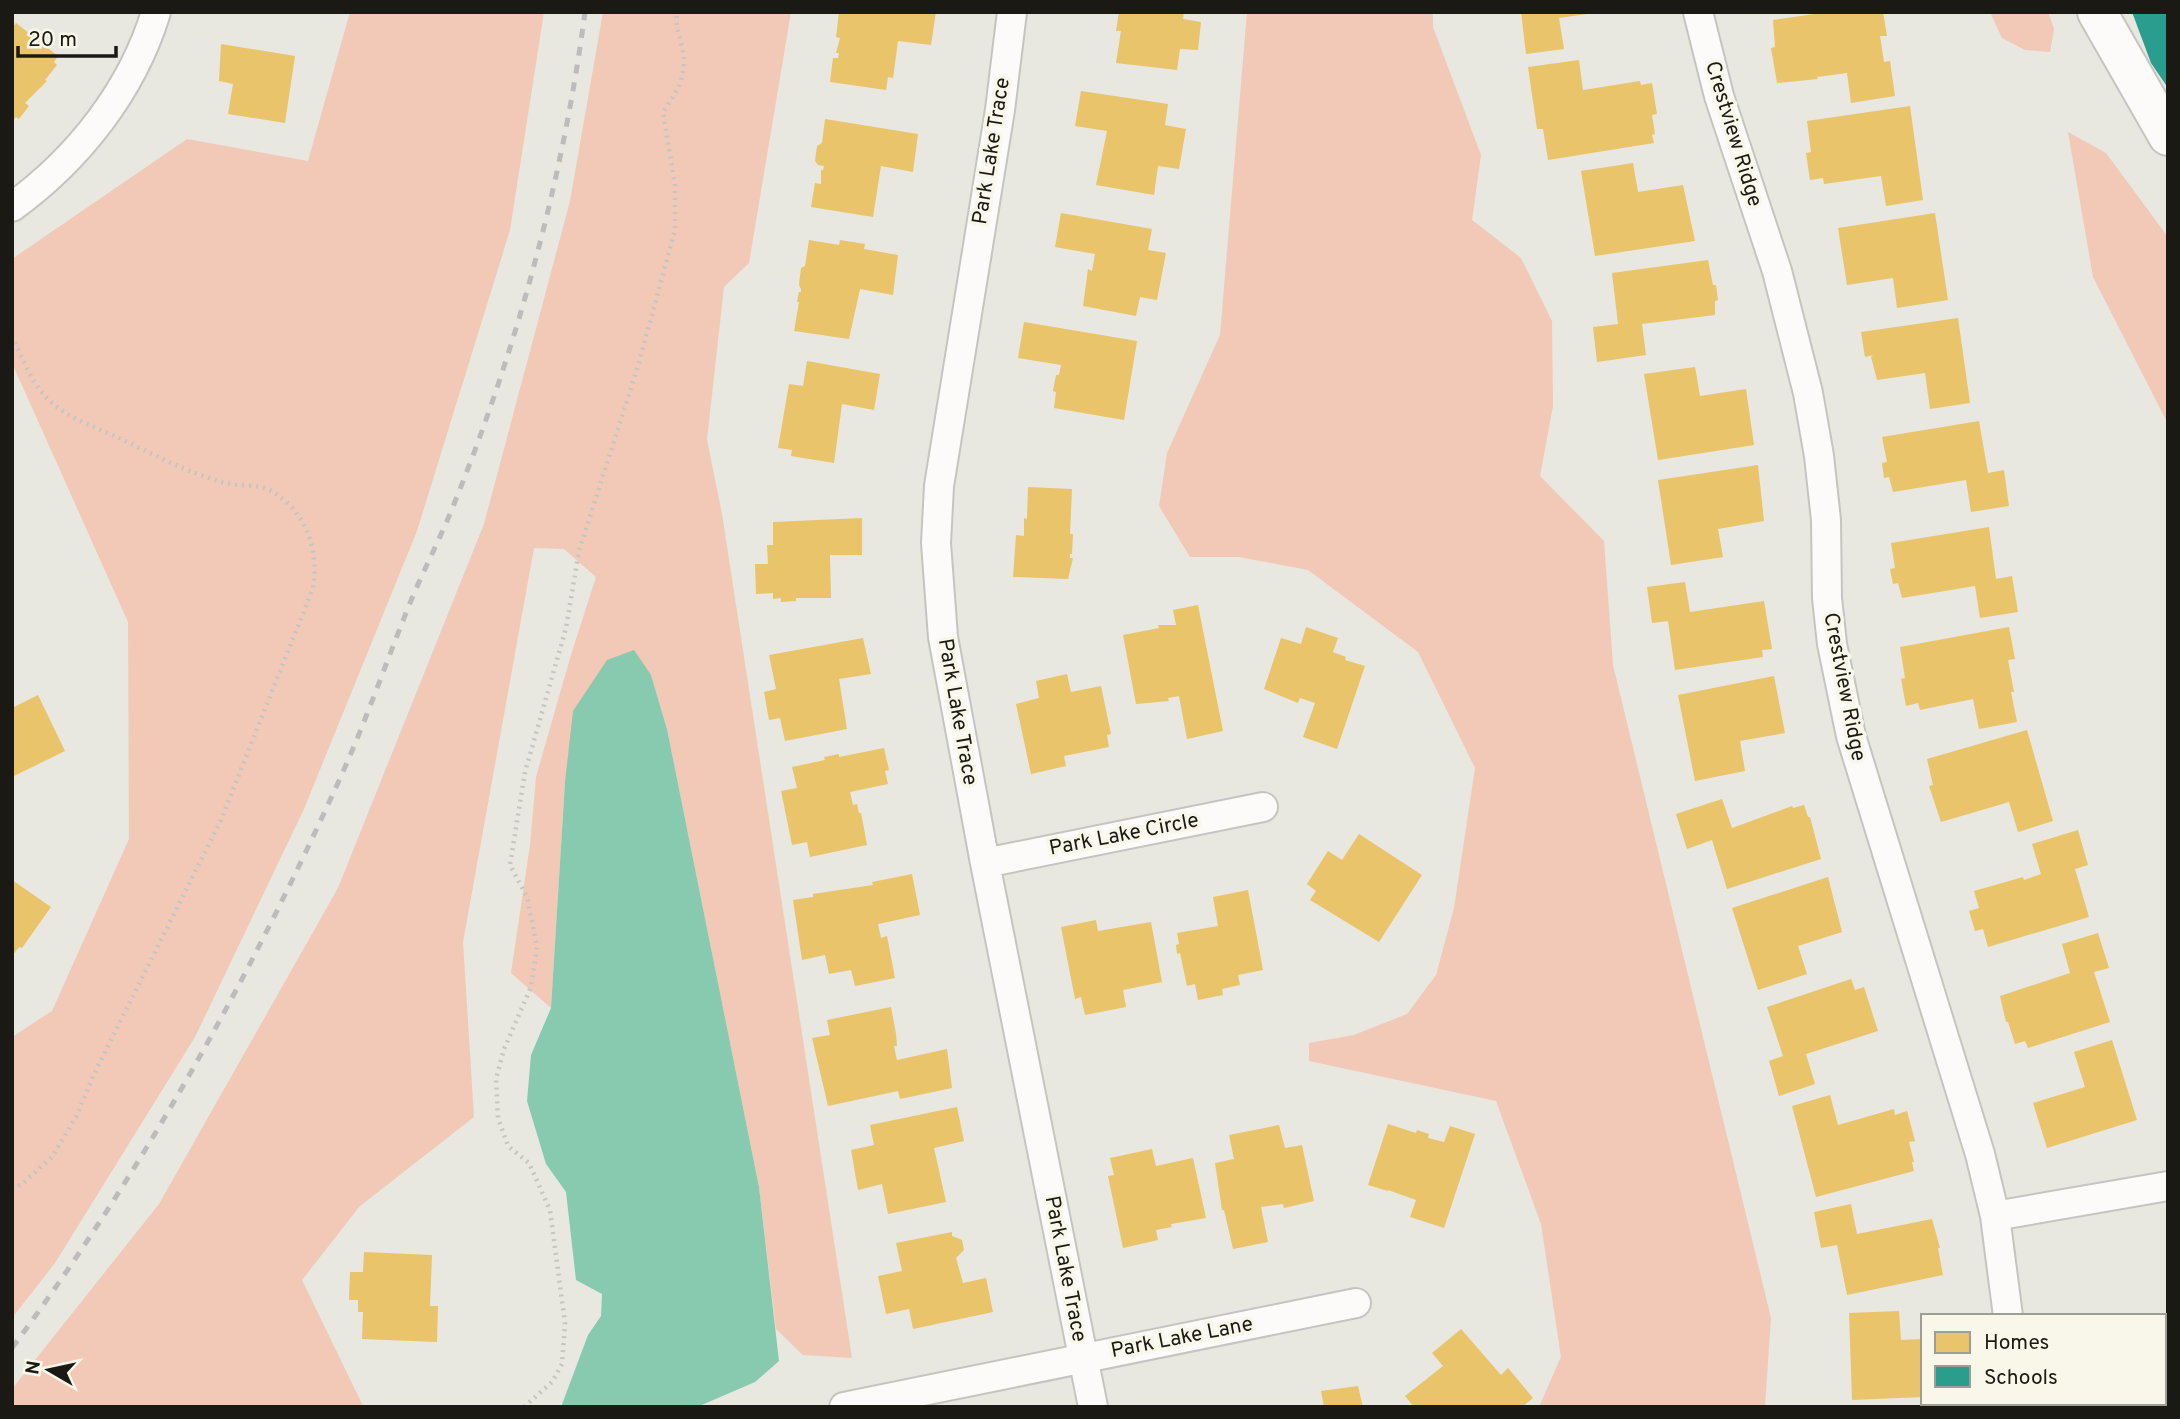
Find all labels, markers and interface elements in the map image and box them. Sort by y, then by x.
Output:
scale bar [18,14,116,58]
text: 20 m [28,27,77,54]
street label: Crestview Ridge [1698,58,1768,210]
street label: Park Lake Trace [967,76,1017,226]
street label: Crestview Ridge [1816,610,1872,764]
street label: Park Lake Trace [931,637,983,787]
street label: Park Lake Circle [1047,807,1201,863]
street label: Park Lake Trace [1038,1194,1092,1344]
street label: Park Lake Lane [1109,1311,1255,1365]
legend [1921,1314,2166,1405]
text: Homes [1984,1330,2049,1357]
north arrow [14,1335,84,1405]
text: N [21,1359,47,1376]
text: Schools [1984,1365,2058,1392]

